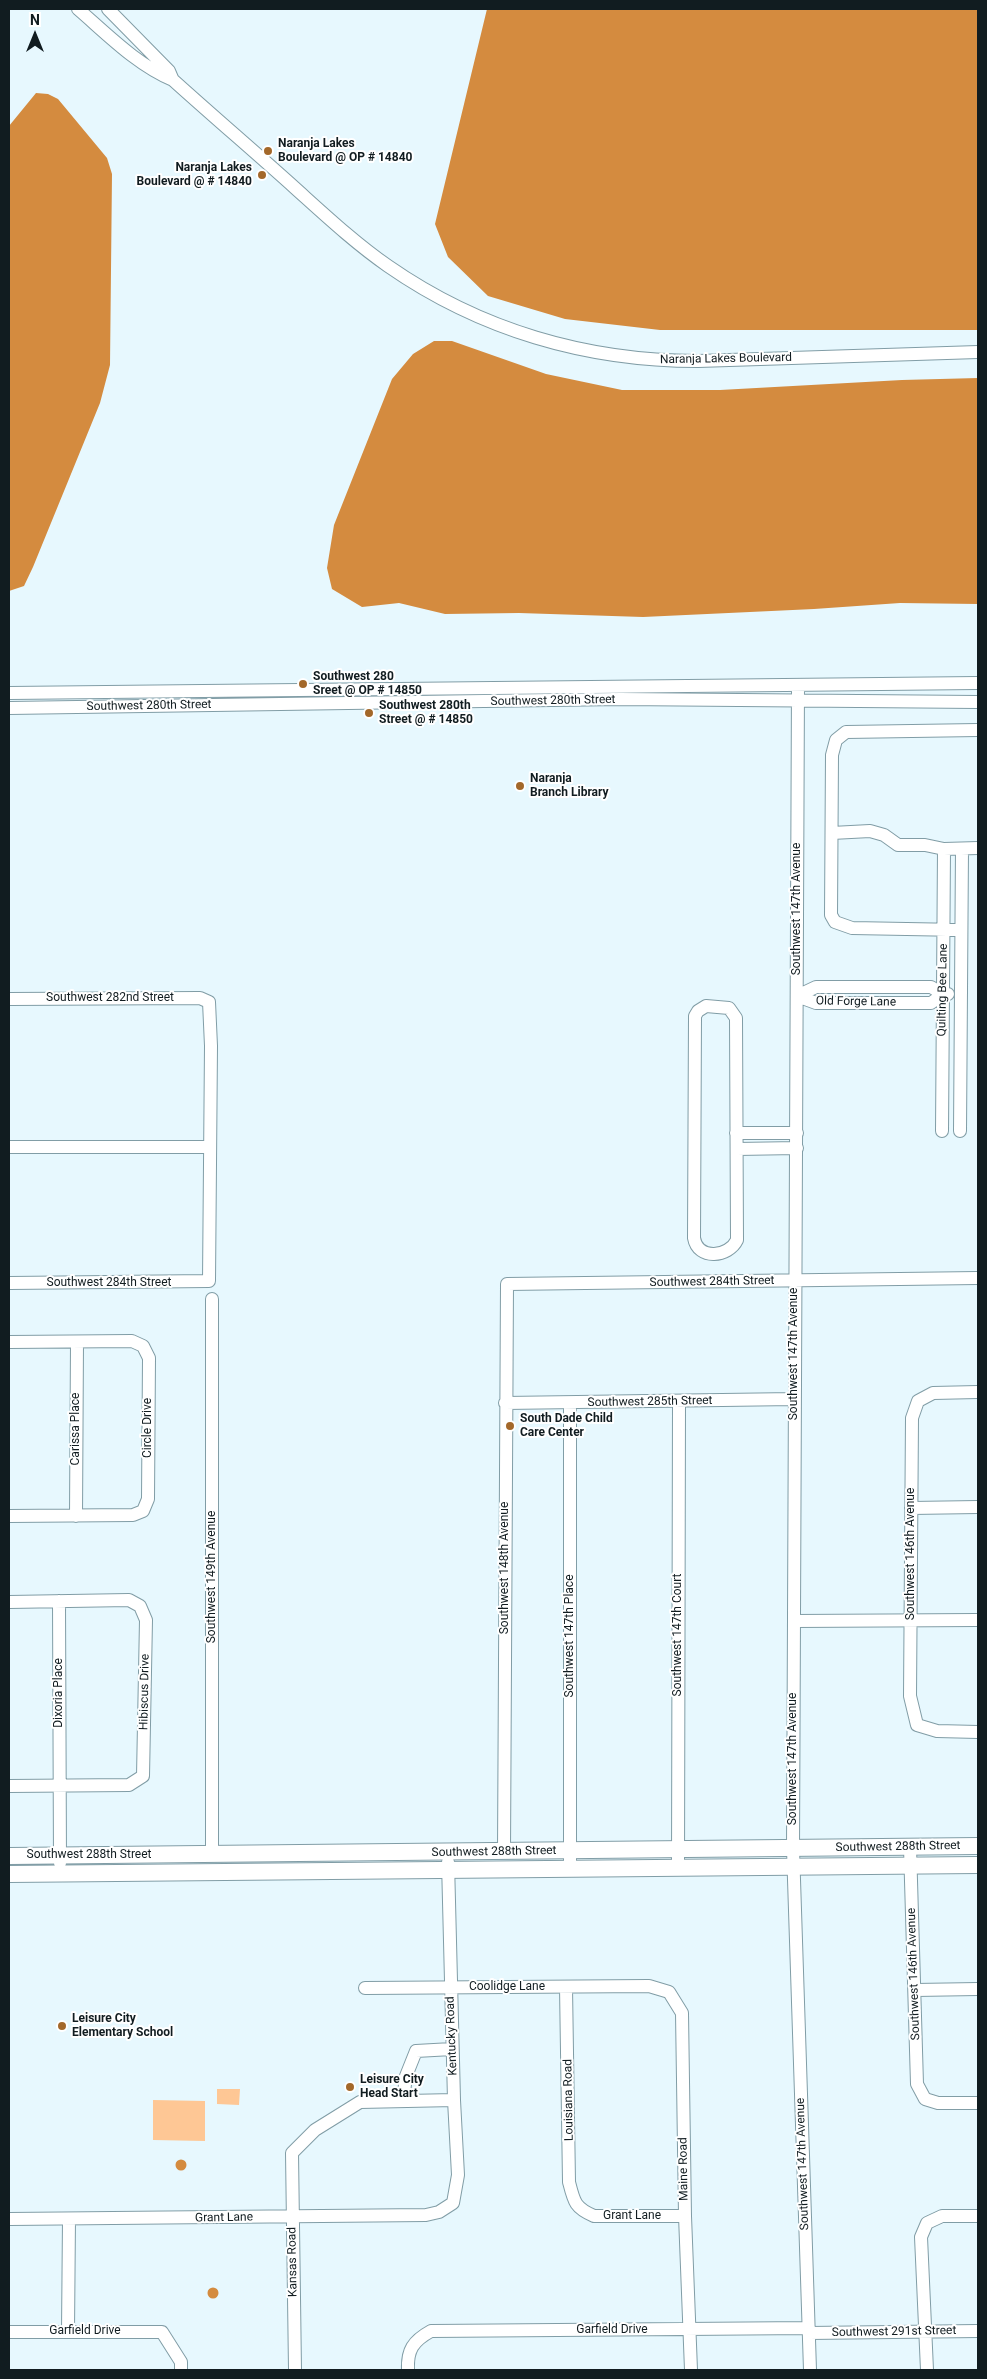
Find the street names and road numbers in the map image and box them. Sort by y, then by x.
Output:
street label: Naranja Lakes Boulevard [660,351,792,367]
street label: Southwest 280th Street [490,693,616,709]
street label: Southwest 280th Street [86,698,212,714]
street label: Southwest 147th Avenue [790,843,804,975]
street label: Quilting Bee Lane [935,943,951,1037]
street label: Southwest 282nd Street [46,991,174,1005]
street label: Old Forge Lane [816,994,896,1010]
street label: Southwest 284th Street [649,1274,775,1290]
street label: Southwest 284th Street [47,1276,171,1290]
street label: Southwest 147th Avenue [787,1288,801,1420]
street label: Carissa Place [69,1393,83,1465]
street label: Southwest 285th Street [587,1394,713,1410]
street label: Circle Drive [141,1398,155,1458]
street label: Southwest 146th Avenue [904,1488,918,1620]
street label: Southwest 148th Avenue [498,1502,512,1634]
street label: Southwest 149th Avenue [205,1511,219,1643]
street label: Southwest 147th Place [563,1574,577,1698]
street label: Southwest 147th Court [671,1574,685,1696]
street label: Hibiscus Drive [137,1654,153,1730]
street label: Dixoria Place [52,1658,66,1728]
street label: Southwest 147th Avenue [786,1693,800,1825]
street label: Southwest 288th Street [835,1839,961,1855]
street label: Southwest 288th Street [431,1844,557,1860]
street label: Southwest 288th Street [27,1848,151,1862]
street label: Southwest 146th Avenue [904,1907,924,2041]
street label: Coolidge Lane [469,1980,545,1994]
street label: Kentucky Road [443,1996,461,2076]
street label: Louisiana Road [561,2059,577,2141]
street label: Southwest 147th Avenue [793,2097,813,2231]
street label: Maine Road [676,2137,692,2201]
street label: Grant Lane [603,2209,661,2223]
street label: Grant Lane [195,2210,253,2226]
street label: Kansas Road [285,2227,301,2297]
street label: Garfield Drive [576,2323,648,2337]
street label: Garfield Drive [49,2324,121,2338]
street label: Southwest 291st Street [832,2324,956,2340]

